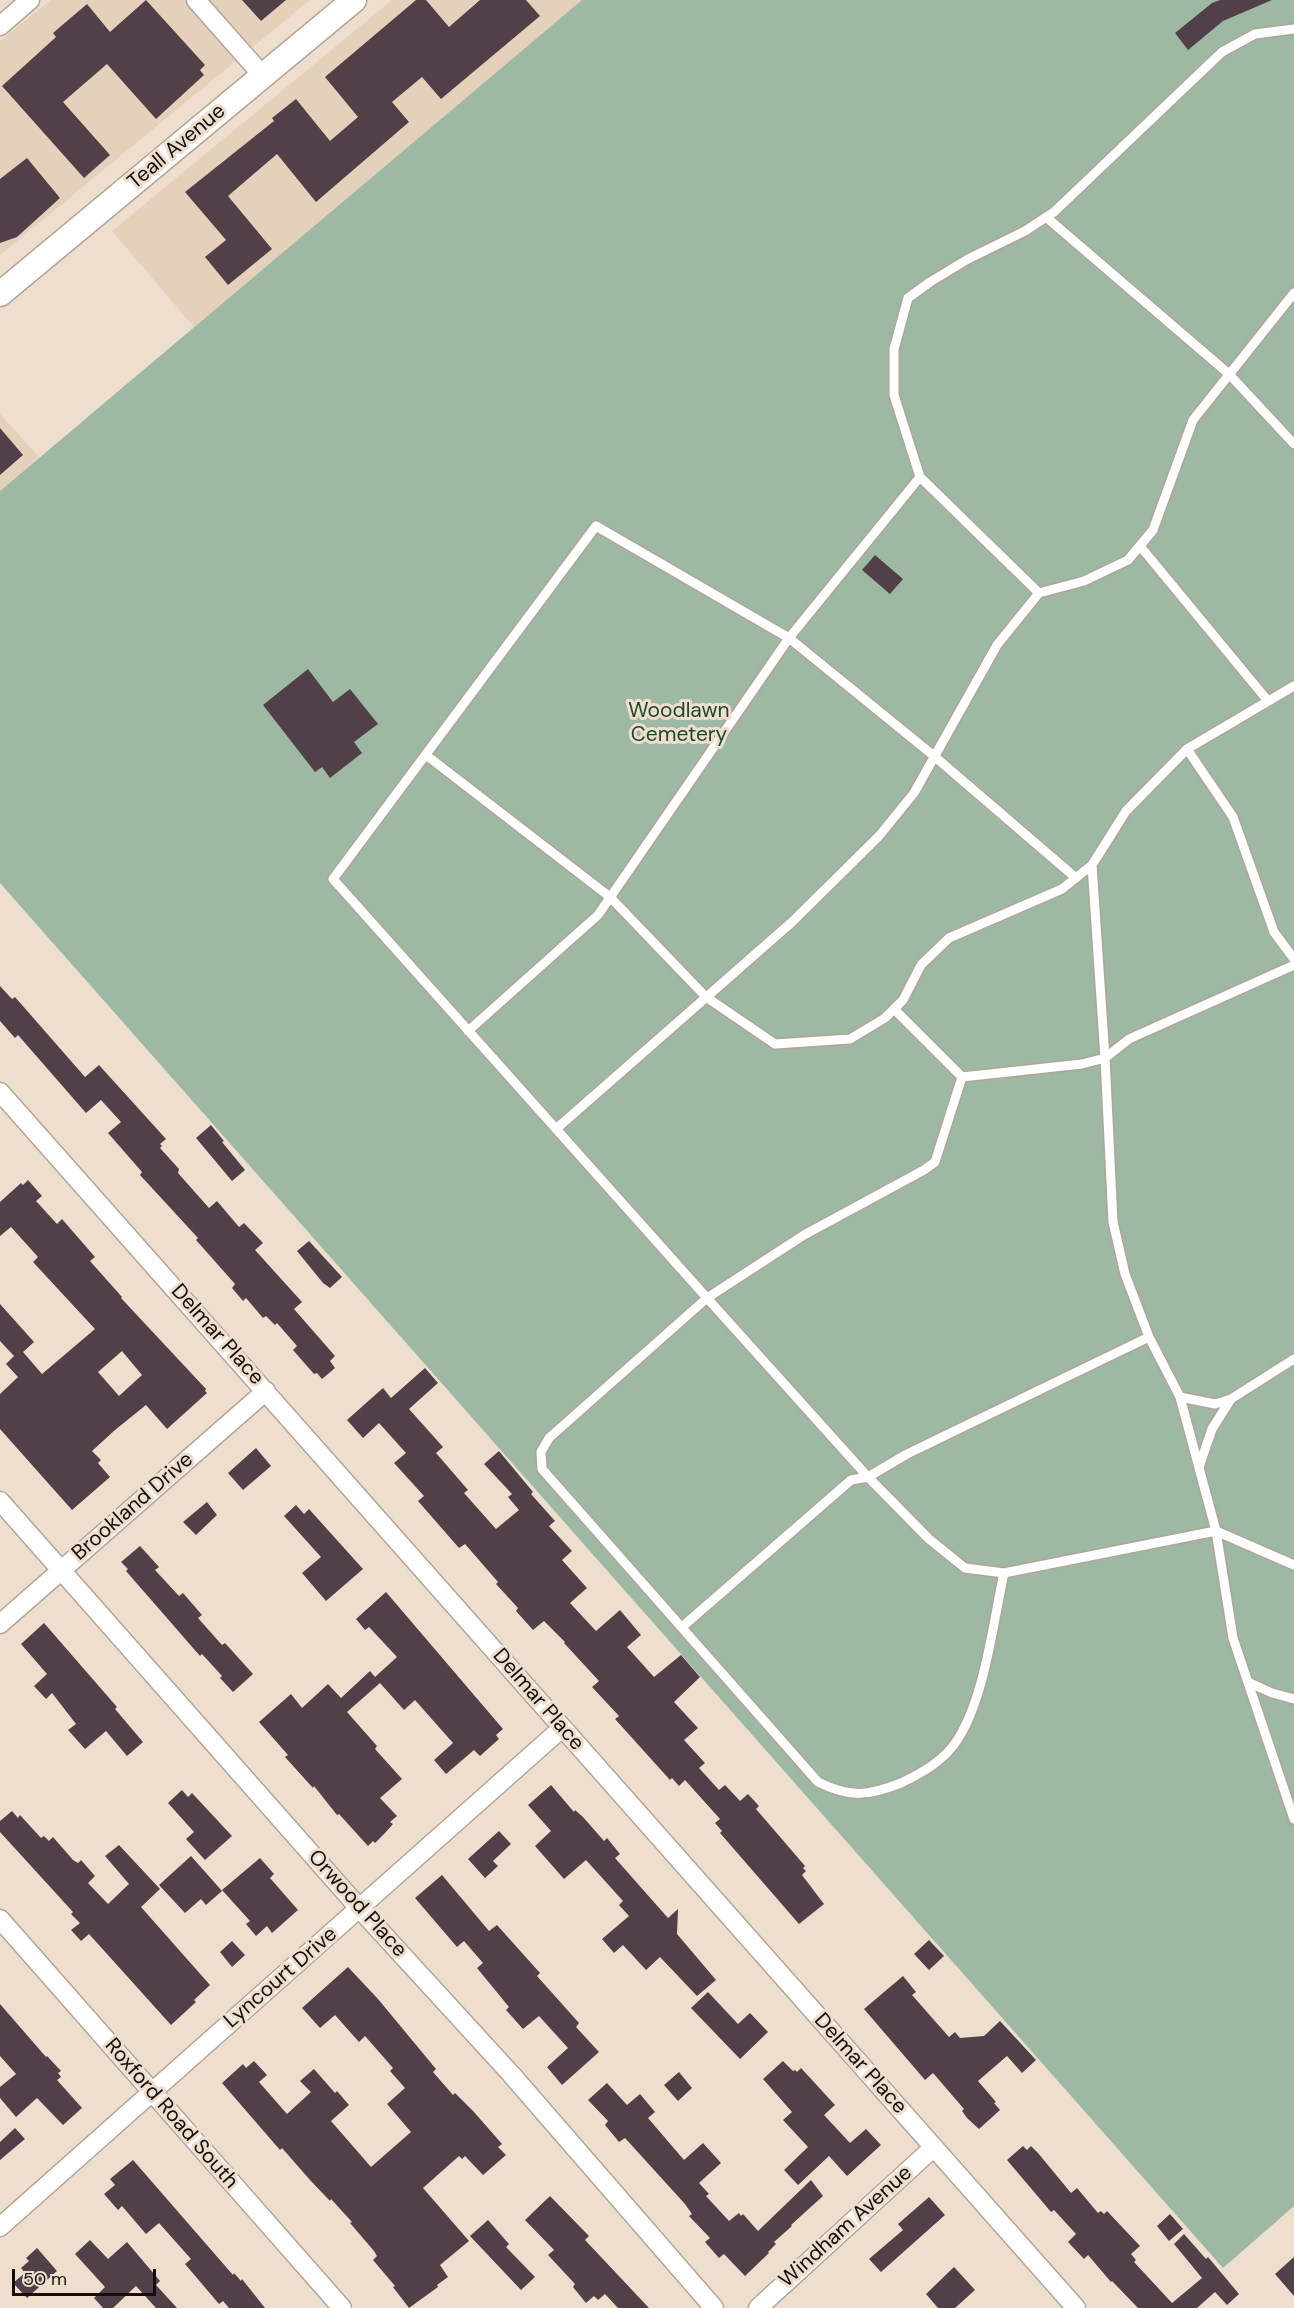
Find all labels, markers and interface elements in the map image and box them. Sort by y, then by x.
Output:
street label: Teall Avenue [123,99,231,195]
park label: Woodlawn Cemetery [628,698,730,748]
street label: Delmar Place [165,1279,269,1391]
street label: Brookland Drive [67,1448,199,1566]
street label: Delmar Place [487,1644,589,1756]
street label: Orwood Place [302,1845,412,1963]
street label: Lyncourt Drive [219,1922,343,2034]
street label: Delmar Place [808,2008,912,2120]
street label: Roxford Road South [99,2034,243,2194]
street label: Windham Avenue [774,2161,918,2293]
scale bar [15,2257,159,2295]
text: 50 m [23,2267,67,2291]

